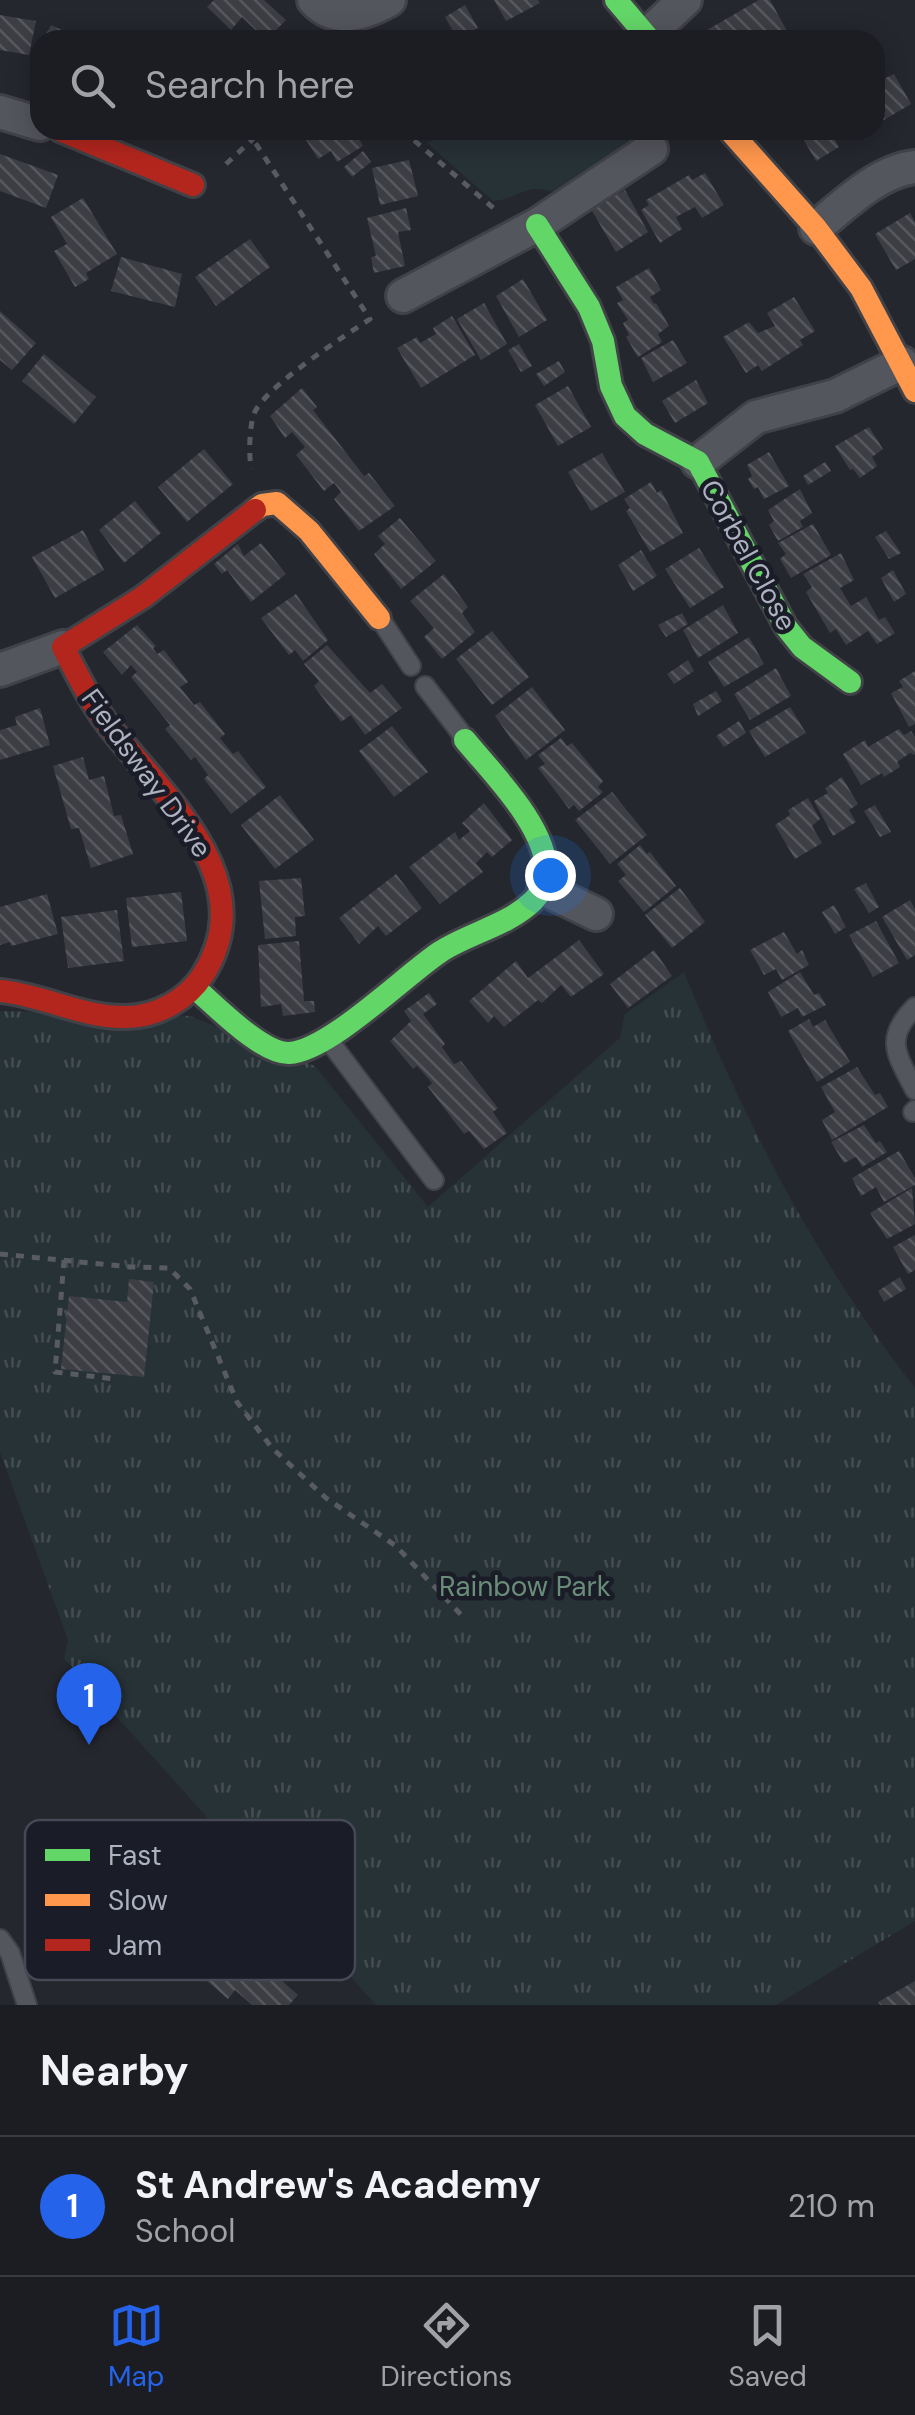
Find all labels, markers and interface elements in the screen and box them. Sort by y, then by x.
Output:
search box [30,30,885,140]
icon: search [65,58,120,113]
text: Search here [145,60,355,110]
street label: Corbel Close [692,473,805,637]
street label: Fieldsway Drive [73,682,220,865]
your location [525,850,576,901]
park label: Rainbow Park [439,1568,611,1605]
pin: 1 [56,1662,122,1745]
legend [25,1820,355,1980]
text: Fast [108,1837,162,1874]
text: Slow [108,1882,168,1919]
text: Jam [108,1927,162,1964]
text: Nearby [40,2043,189,2098]
text: St Andrew's Academy [135,2160,541,2210]
text: 1 [67,2185,78,2227]
text: 210 m [788,2185,875,2227]
text: School [135,2210,235,2252]
tab: Map [108,2298,164,2395]
tab: Directions [381,2298,512,2395]
tab: Saved [728,2298,807,2395]

